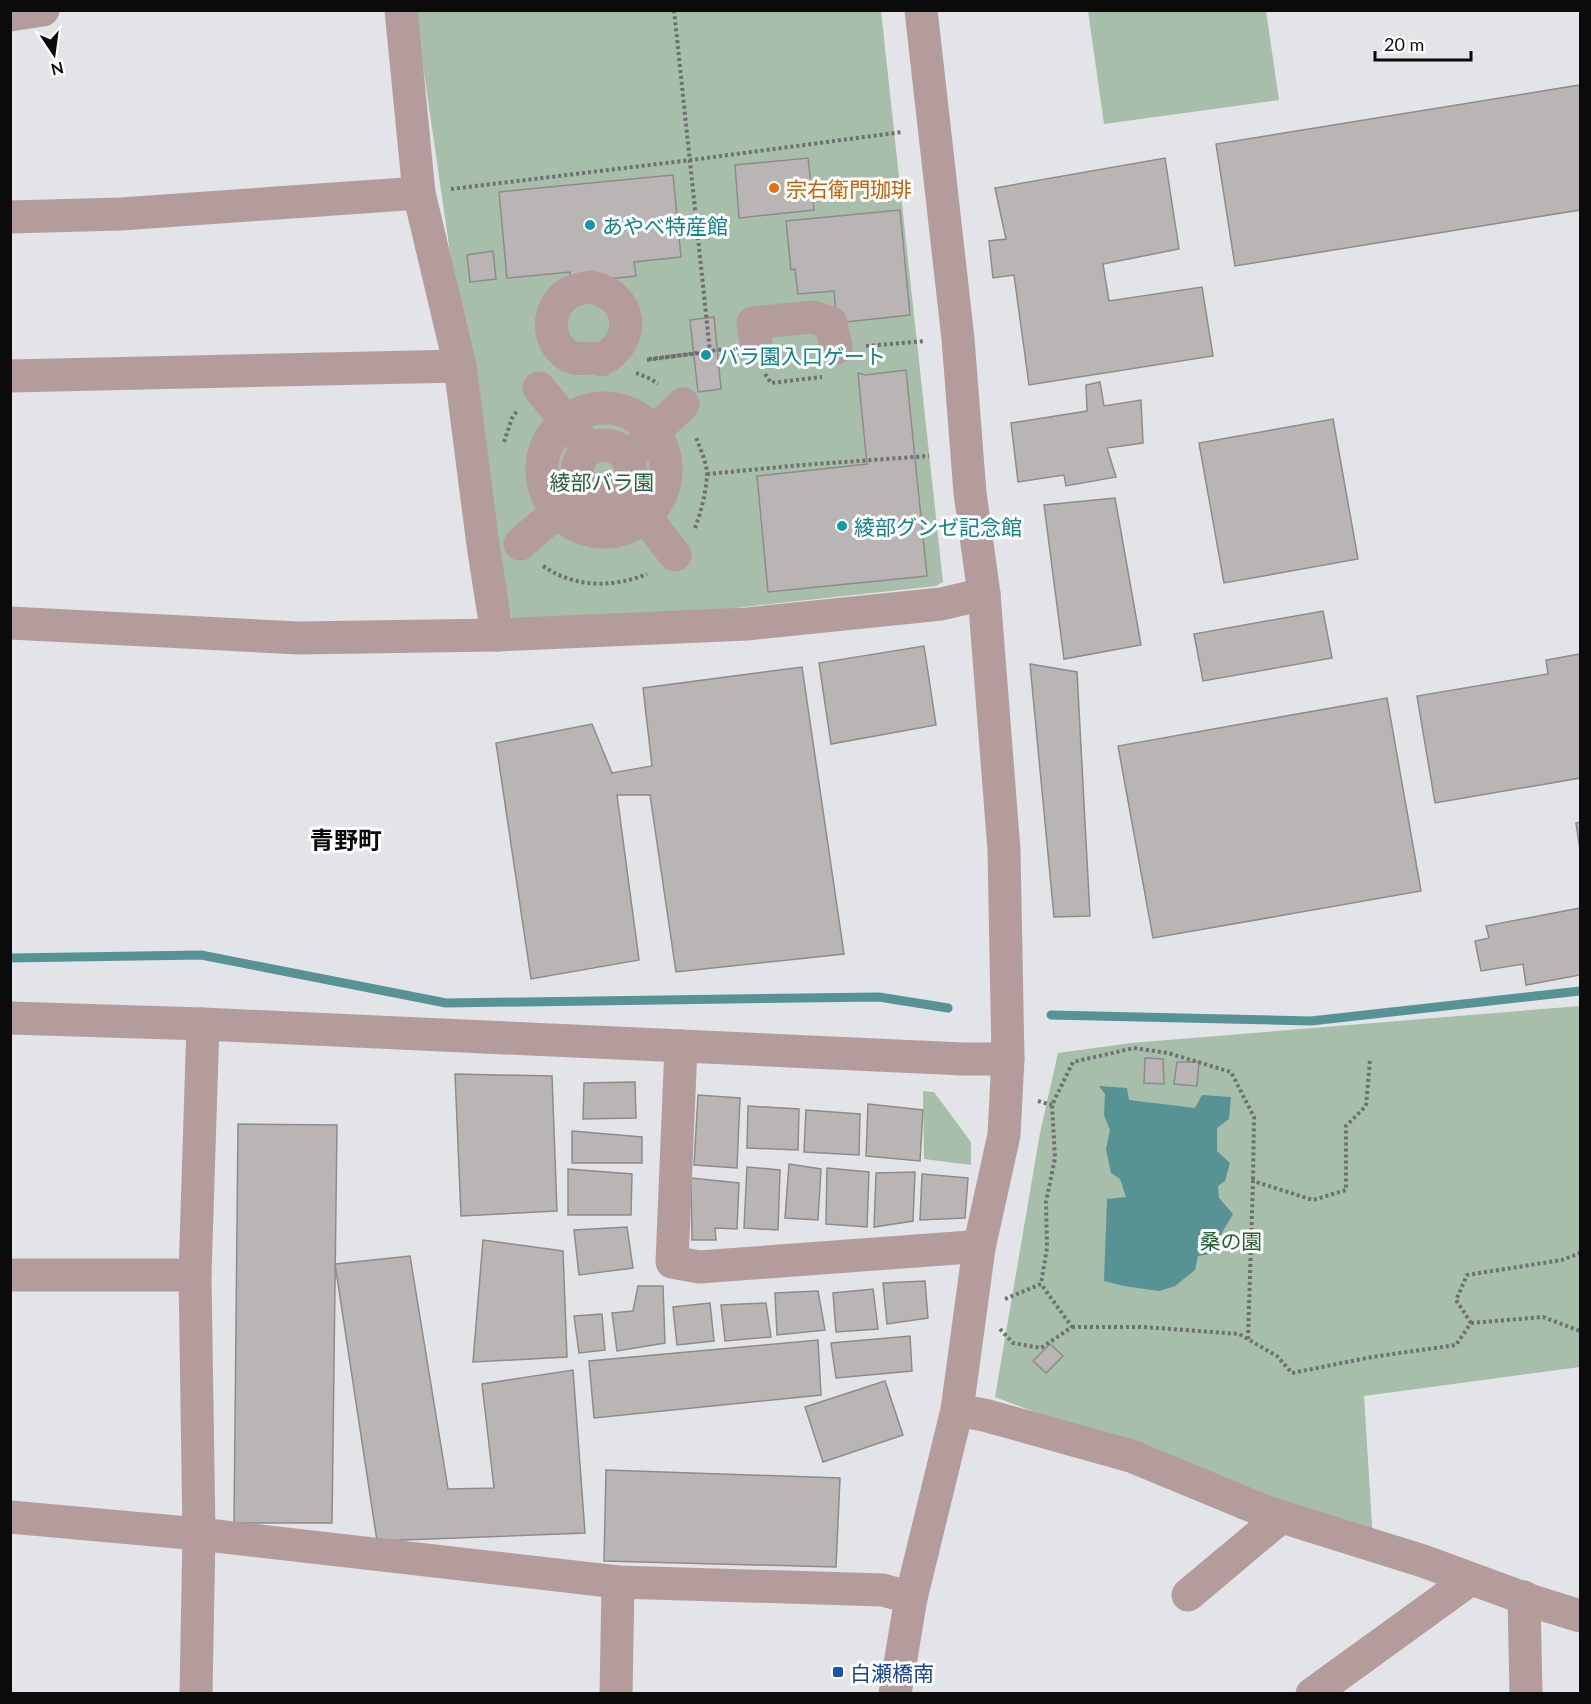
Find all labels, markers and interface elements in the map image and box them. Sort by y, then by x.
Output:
north arrow [24,24,84,84]
scale bar [1375,24,1471,62]
text: 20 m [1384,33,1424,55]
text: N [49,58,66,80]
place label: 宗右衛門珈琲 [786,176,912,201]
marker: 宗右衛門珈琲 [767,181,781,195]
place label: あやべ特産館 [602,213,728,238]
marker: あやべ特産館 [583,218,597,232]
place label: バラ園入口ゲート [718,343,886,368]
marker: バラ園入口ゲート [699,348,713,362]
park label: 綾部バラ園 [550,469,655,494]
place label: 綾部グンゼ記念館 [854,514,1022,539]
marker: 綾部グンゼ記念館 [835,519,849,533]
district label: 青野町 [310,825,382,854]
park label: 桑の園 [1200,1228,1263,1253]
place label: 白瀬橋南 [850,1660,934,1685]
marker: 白瀬橋南 [831,1665,845,1679]

